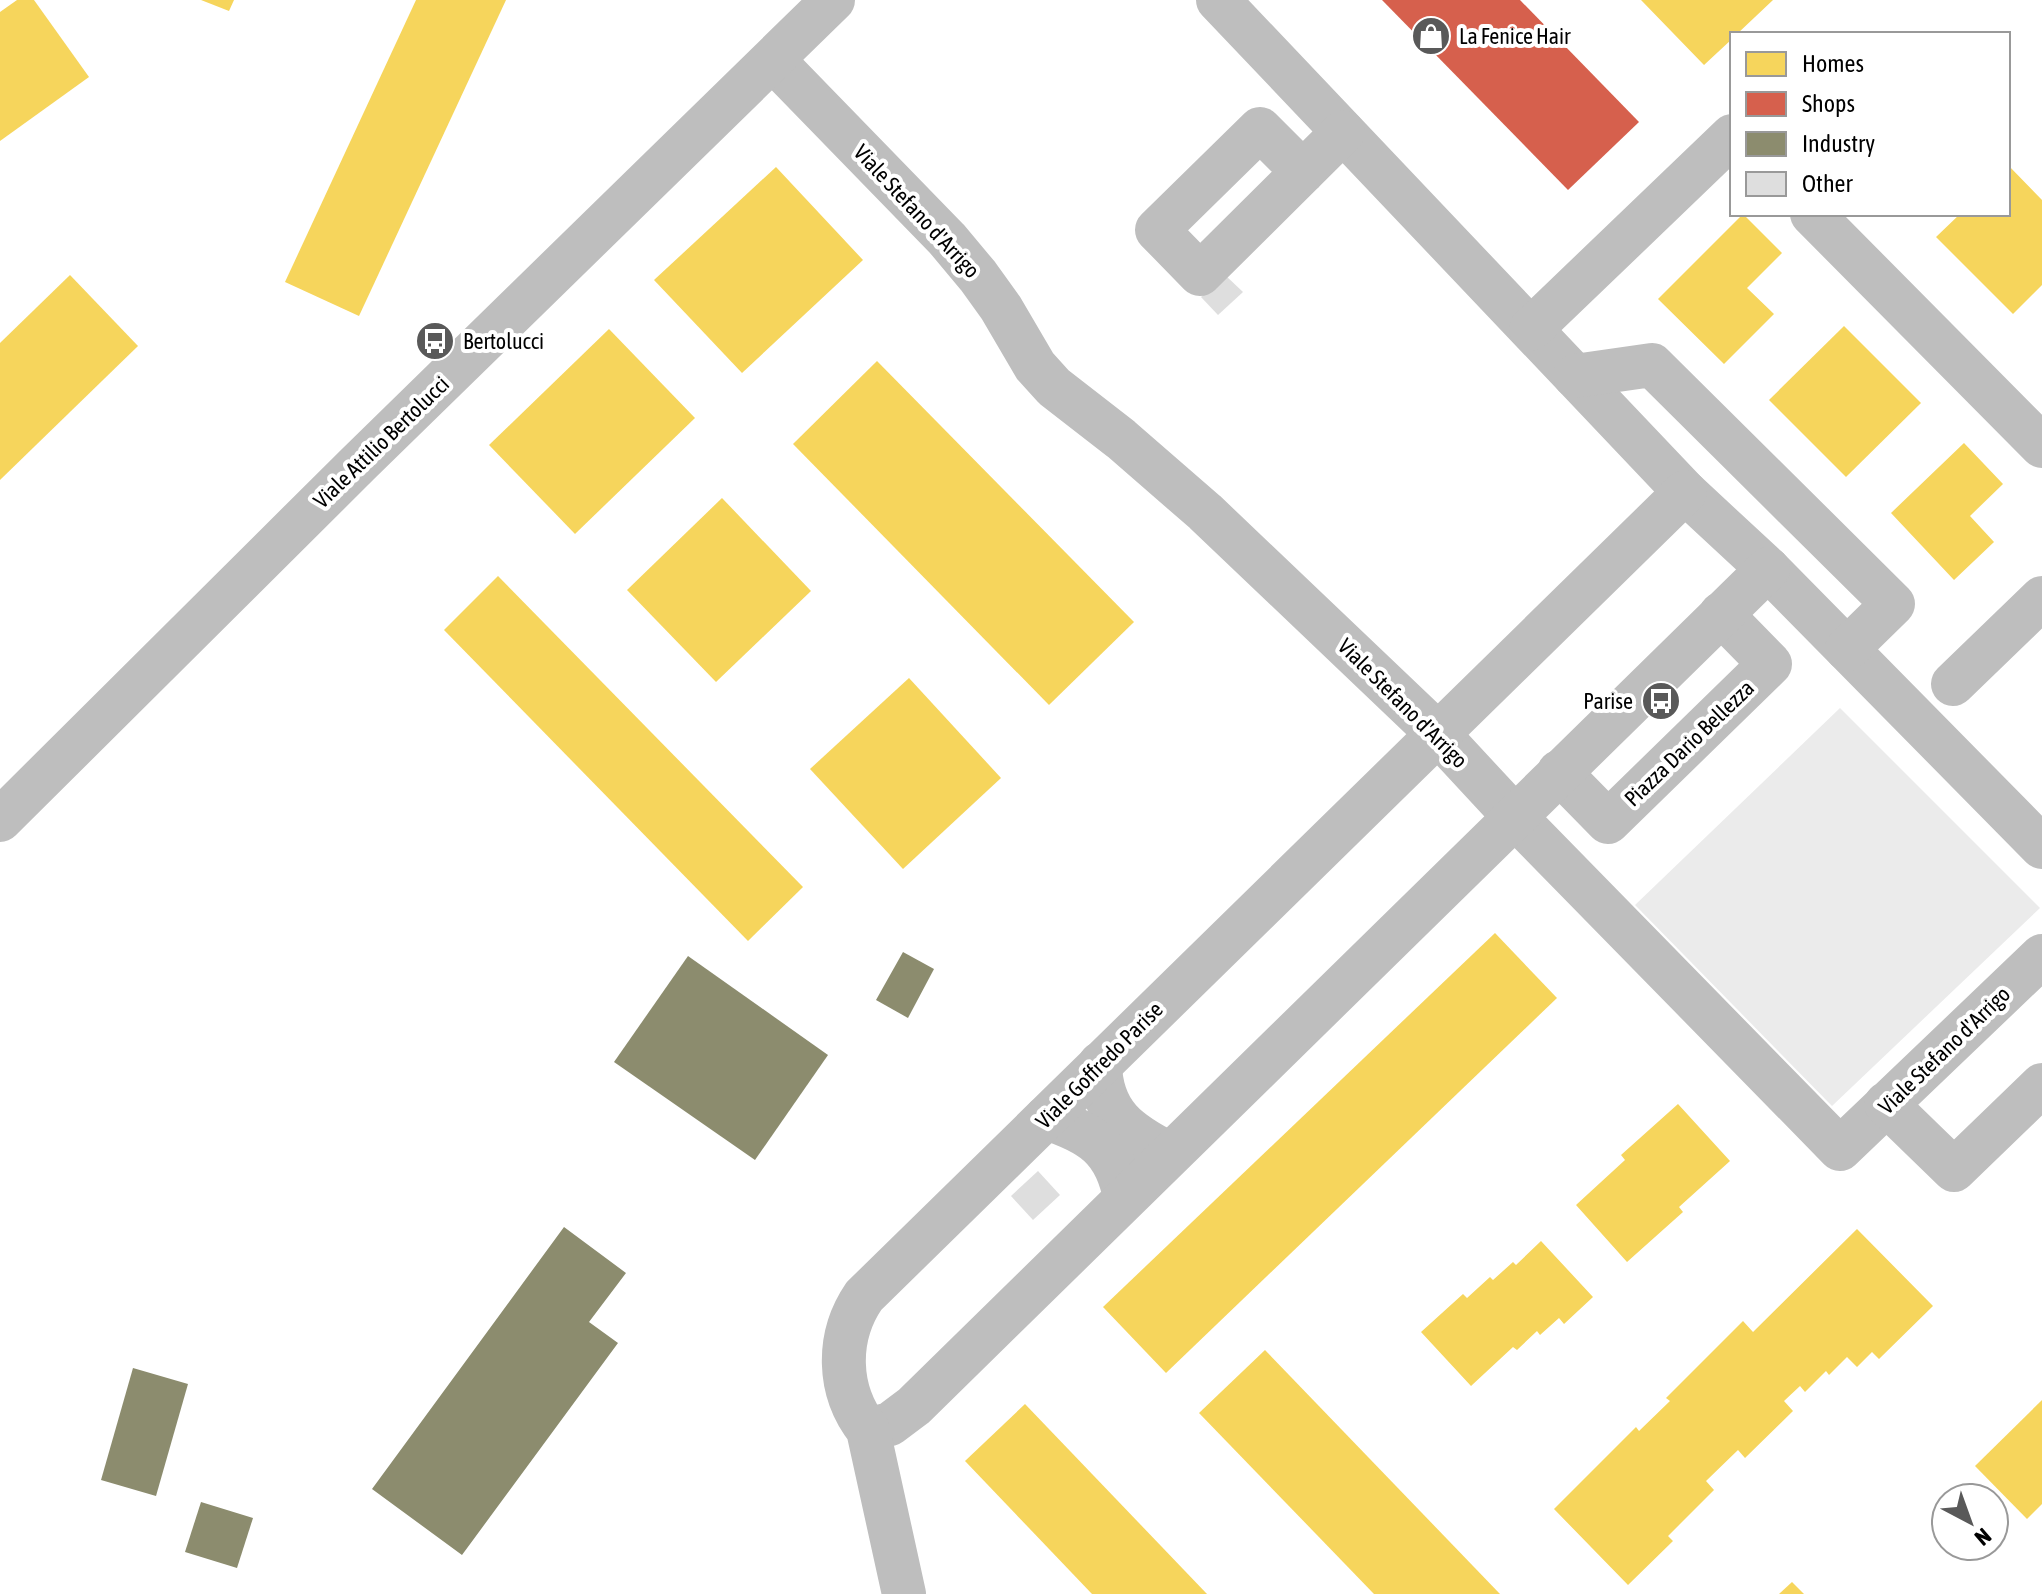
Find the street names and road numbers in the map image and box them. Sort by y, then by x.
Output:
street label: Viale Stefano d'Arrigo [849,139,985,283]
street label: Viale Attilio Bertolucci [308,371,454,513]
street label: Viale Stefano d'Arrigo [1333,633,1473,773]
street label: Piazza Dario Bellezza [1619,675,1759,811]
street label: Viale Stefano d'Arrigo [1873,981,2015,1119]
street label: Viale Goffredo Parise [1030,996,1168,1134]

